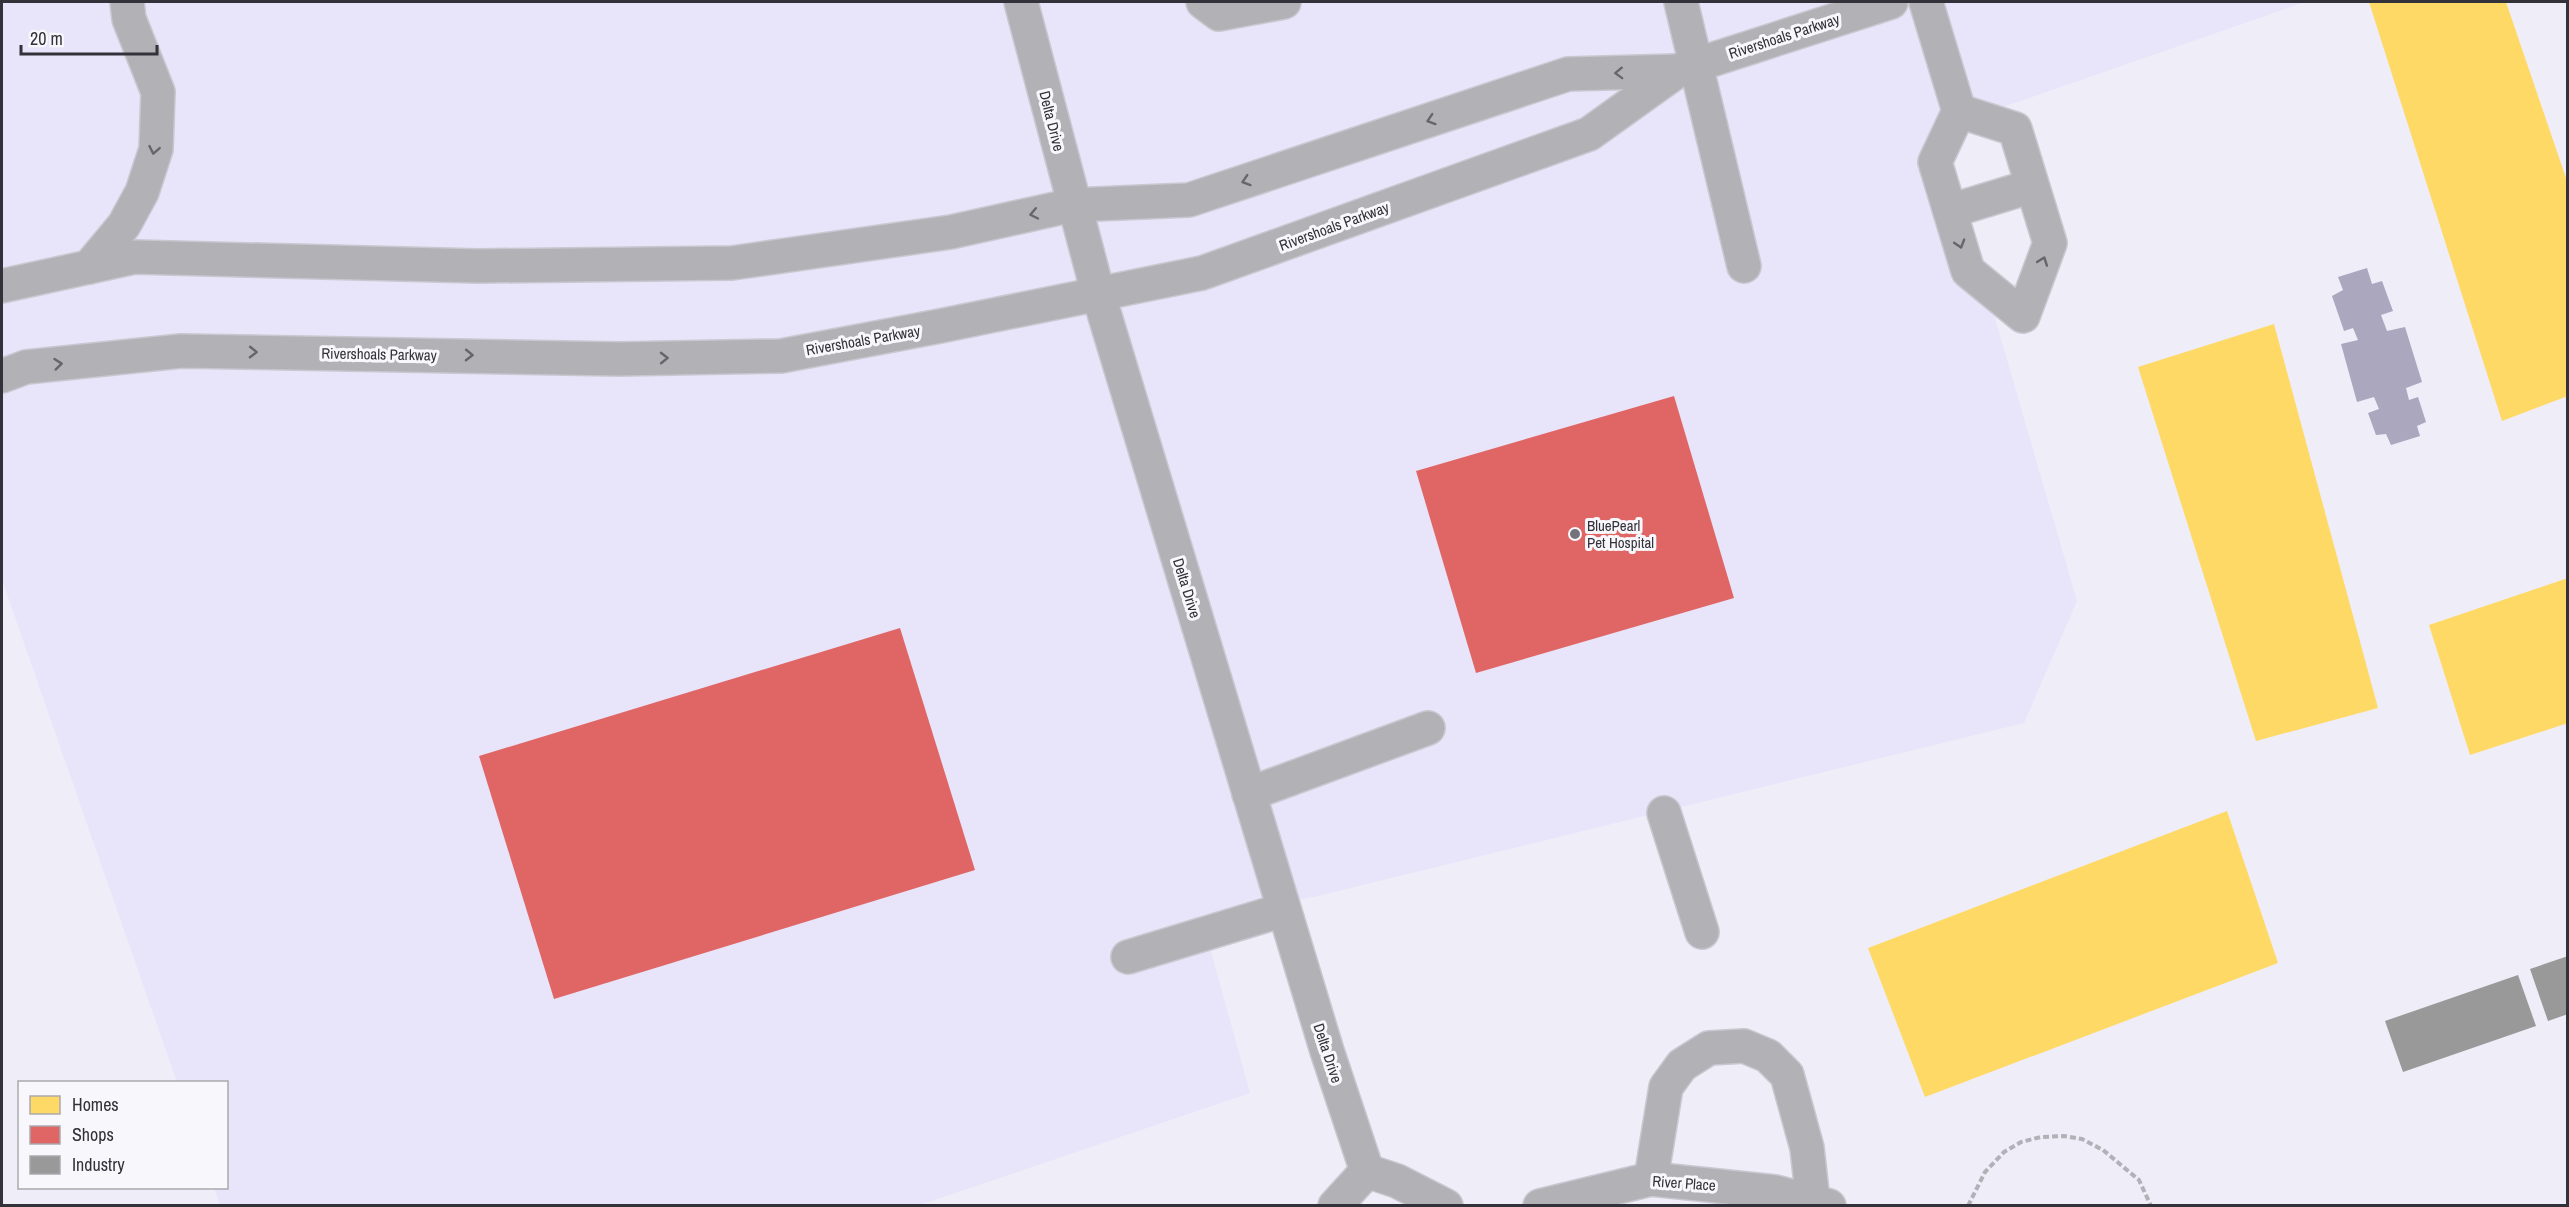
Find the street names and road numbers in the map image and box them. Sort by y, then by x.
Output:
street label: Rivershoals Parkway [1726,8,1843,64]
street label: Delta Drive [1034,89,1070,154]
street label: Rivershoals Parkway [1276,196,1393,256]
street label: Rivershoals Parkway [804,319,923,360]
street label: Rivershoals Parkway [321,342,438,366]
street label: Delta Drive [1168,556,1206,621]
street label: Delta Drive [1309,1021,1348,1086]
street label: River Place [1652,1170,1717,1196]

